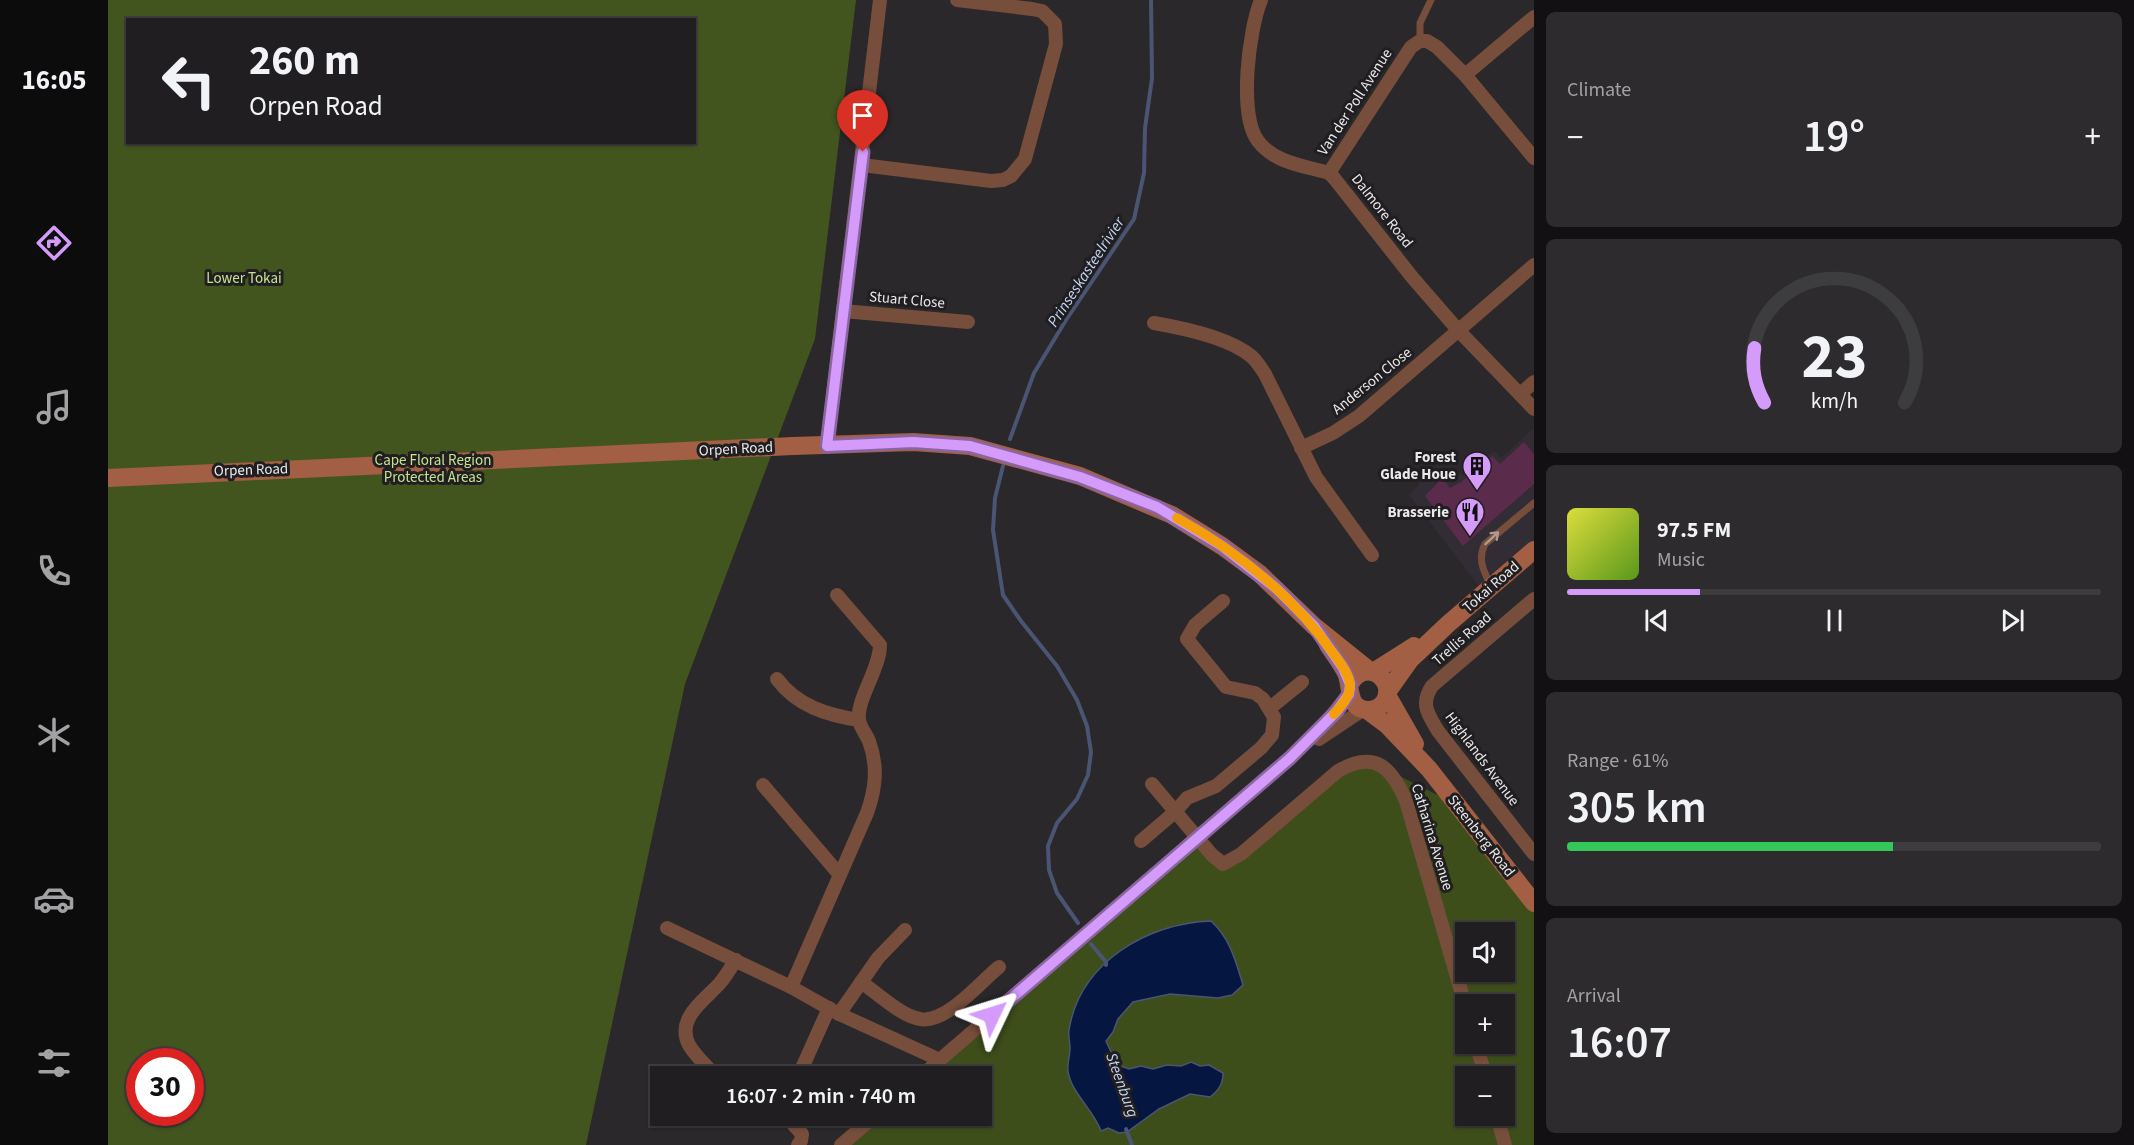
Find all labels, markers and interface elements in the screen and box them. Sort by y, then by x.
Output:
text: 260 m [249,31,360,91]
icon: left [150,42,228,120]
street label: Van der Poll Avenue [1313,45,1397,159]
text: 16:05 [21,61,87,100]
text: Climate [1567,76,1631,104]
text: Orpen Road [249,87,383,126]
pin [837,90,888,152]
icon: arrive [846,99,879,132]
text: 19° [1803,105,1865,169]
text: − [1567,114,1583,161]
text: + [2085,114,2101,161]
street label: Dalmore Road [1346,170,1418,252]
water label: Prinseskasteelrivier [1042,211,1131,331]
icon: directions [33,222,75,264]
park label: Lower Tokai [206,268,282,289]
street label: Stuart Close [868,286,946,314]
text: 23 [1801,313,1867,402]
street label: Anderson Close [1328,342,1416,420]
icon: music [33,386,75,428]
text: km/h [1810,386,1858,417]
street label: Orpen Road [698,437,774,461]
place label: Forest Glade Houe [1380,447,1456,485]
park label: Cape Floral Region Protected Areas [375,450,491,488]
building icon: Forest Glade Houe [1461,450,1493,492]
street label: Orpen Road [213,458,289,482]
restaurant icon: Brasserie [1454,496,1486,538]
place label: Brasserie [1388,502,1449,523]
text: 97.5 FM [1657,514,1731,546]
one-way arrow [1484,531,1499,545]
text: Music [1657,546,1705,574]
icon: phone [33,550,75,592]
street label: Tokai Road [1458,556,1524,618]
icon: previous [1640,604,1673,637]
icon: pause [1818,604,1851,637]
icon: next [1996,604,2029,637]
street label: Trellis Road [1428,607,1496,671]
street label: Highlands Avenue [1440,708,1524,810]
icon: climate [33,714,75,756]
text: Range · 61% [1567,747,1668,775]
text: 305 km [1567,776,1707,840]
street label: Catharina Avenue [1406,781,1458,893]
street label: Steenberg Road [1442,790,1520,882]
icon: car [33,878,75,920]
map controls [1455,922,1515,1126]
button: sound [1455,922,1515,982]
text: Arrival [1567,982,1621,1010]
position arrow [960,983,1024,1047]
button: + [1455,994,1515,1054]
text: 16:07 [1567,1011,1672,1075]
icon: filters [33,1042,75,1084]
speed limit sign: 30 [126,1048,204,1126]
water label: Steenburg [1100,1049,1144,1121]
button: − [1455,1066,1515,1126]
text: 16:07 · 2 min · 740 m [726,1080,916,1112]

